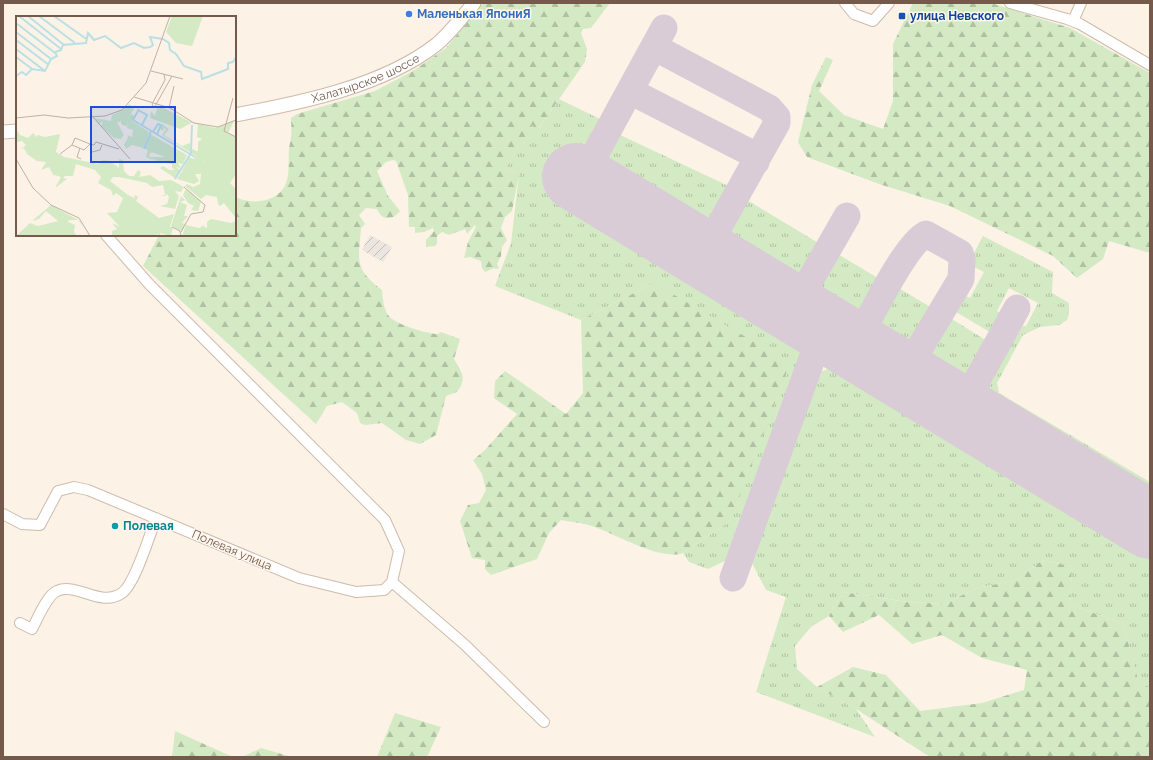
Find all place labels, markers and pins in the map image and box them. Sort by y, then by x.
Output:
place label: Маленькая ЯпониЯ [417,7,531,21]
marker: Маленькая ЯпониЯ [404,9,414,19]
place label: улица Невского [910,9,1004,23]
marker: улица Невского [897,11,907,21]
place label: Полевая [123,519,174,533]
marker: Полевая [110,521,120,531]

